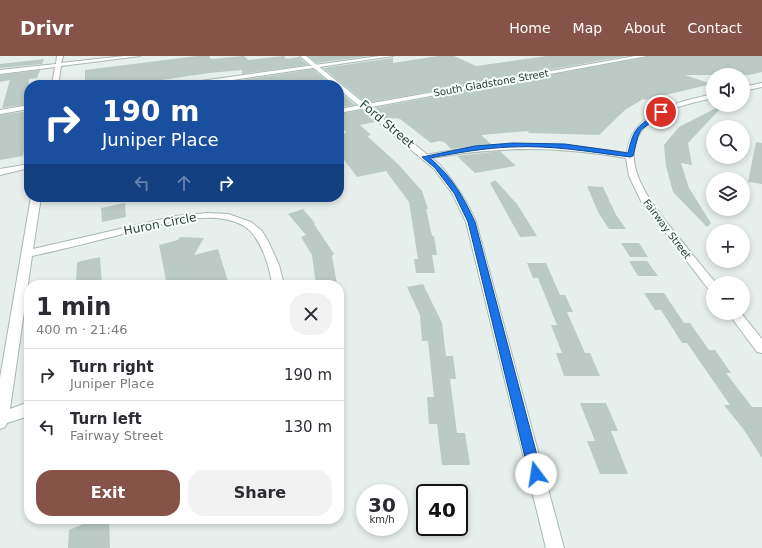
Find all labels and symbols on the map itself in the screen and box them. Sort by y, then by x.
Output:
street label: South Gladstone Street [433,67,549,99]
pin [644,95,678,129]
street label: Ford Street [357,97,417,151]
street label: Fairway Street [641,197,693,261]
street label: Huron Circle [122,210,198,238]
position arrow [515,453,557,495]
speed limit sign: 40 [416,484,468,536]

